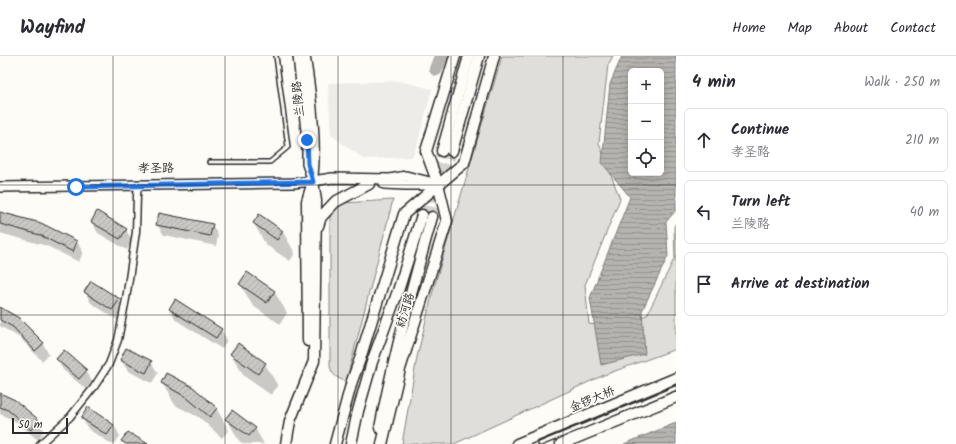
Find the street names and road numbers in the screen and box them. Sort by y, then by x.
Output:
street label: 兰陵路 [287,80,310,118]
street label: 孝圣路 [138,159,174,178]
street label: 祊河路 [391,290,420,330]
street label: 金锣大桥 [566,381,619,418]

